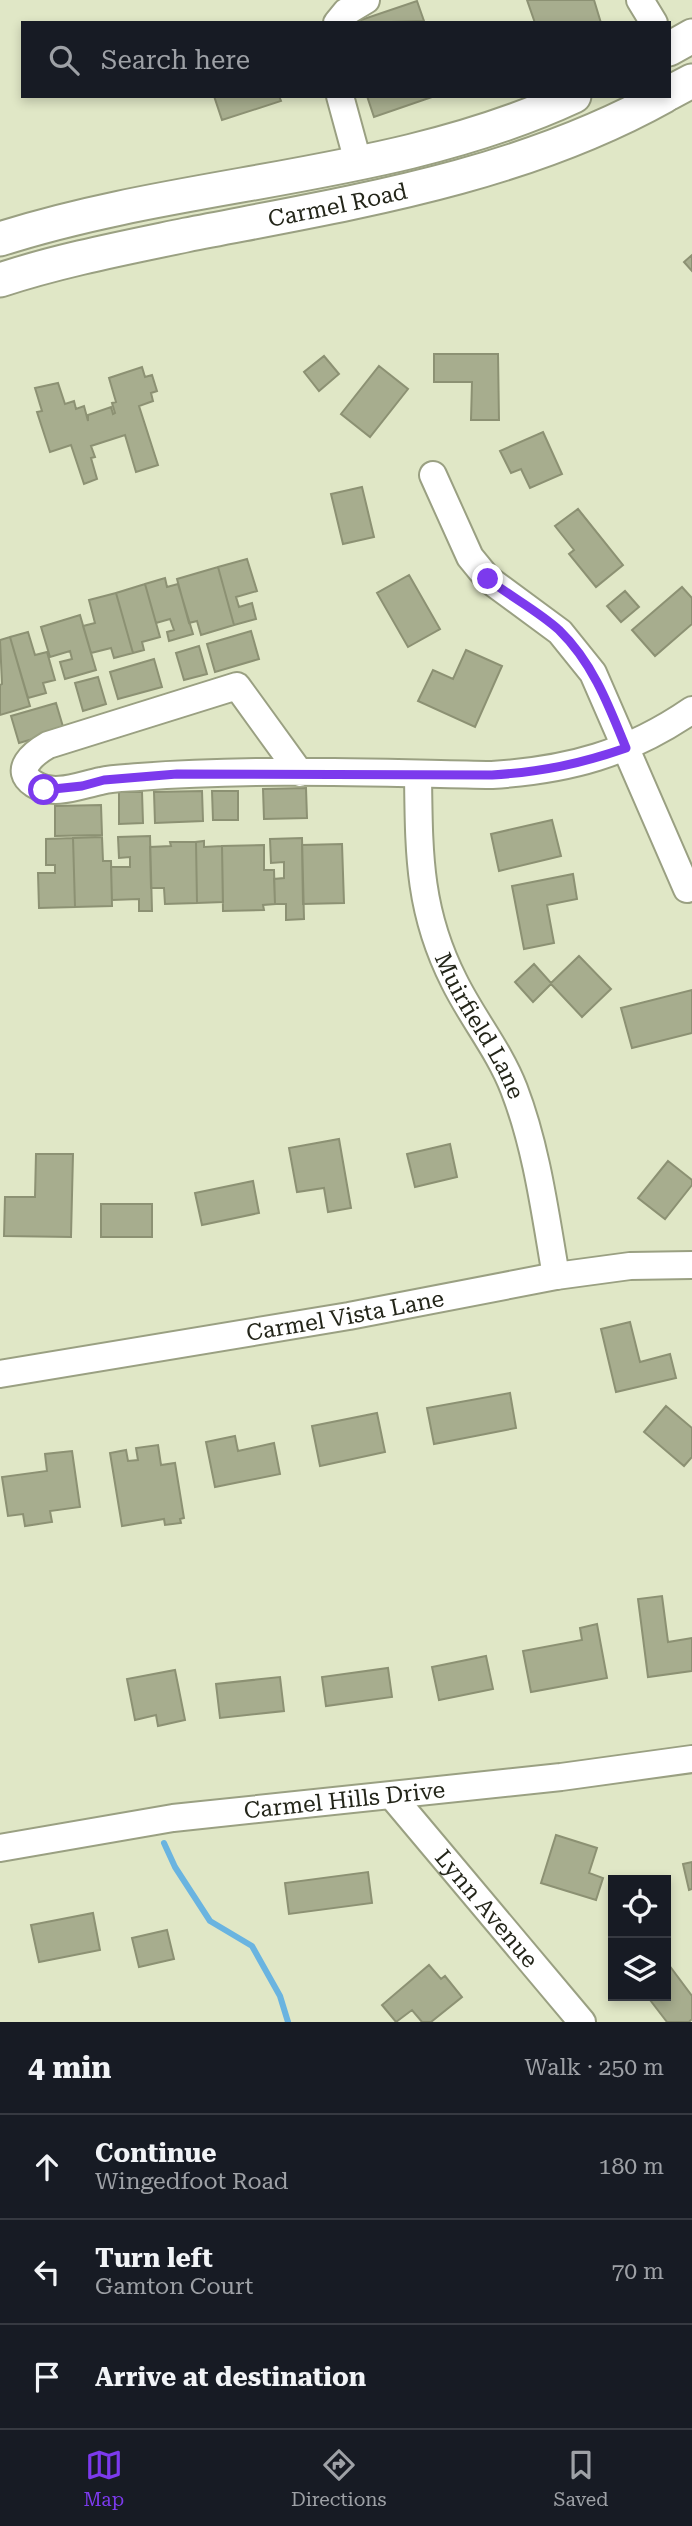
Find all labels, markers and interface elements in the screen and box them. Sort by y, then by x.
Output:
search box [21,21,671,98]
icon: search [45,41,83,79]
text: Search here [101,45,250,75]
street label: Carmel Road [266,177,410,232]
route end [472,563,503,594]
route start [28,774,59,805]
street label: Muirfield Lane [429,948,530,1103]
street label: Carmel Vista Lane [244,1284,446,1346]
street label: Carmel Hills Drive [242,1776,446,1824]
street label: Lynn Avenue [429,1844,544,1973]
map controls [608,1875,671,2001]
button: locate [608,1875,671,1938]
button: layers [608,1938,671,2001]
text: 4 min [28,2050,111,2085]
text: Walk · 250 m [525,2054,664,2081]
text: Continue [95,2138,217,2168]
icon: ahead [28,2148,66,2186]
text: 180 m [599,2153,664,2180]
text: Wingedfoot Road [95,2168,288,2195]
text: Turn left [95,2243,213,2273]
icon: left [28,2253,66,2291]
text: 70 m [611,2258,664,2285]
text: Gamton Court [95,2273,253,2300]
icon: arrive [28,2358,66,2396]
text: Arrive at destination [95,2362,366,2392]
tab: Map [83,2446,124,2511]
tab: Directions [291,2446,387,2511]
tab: Saved [553,2446,609,2511]

